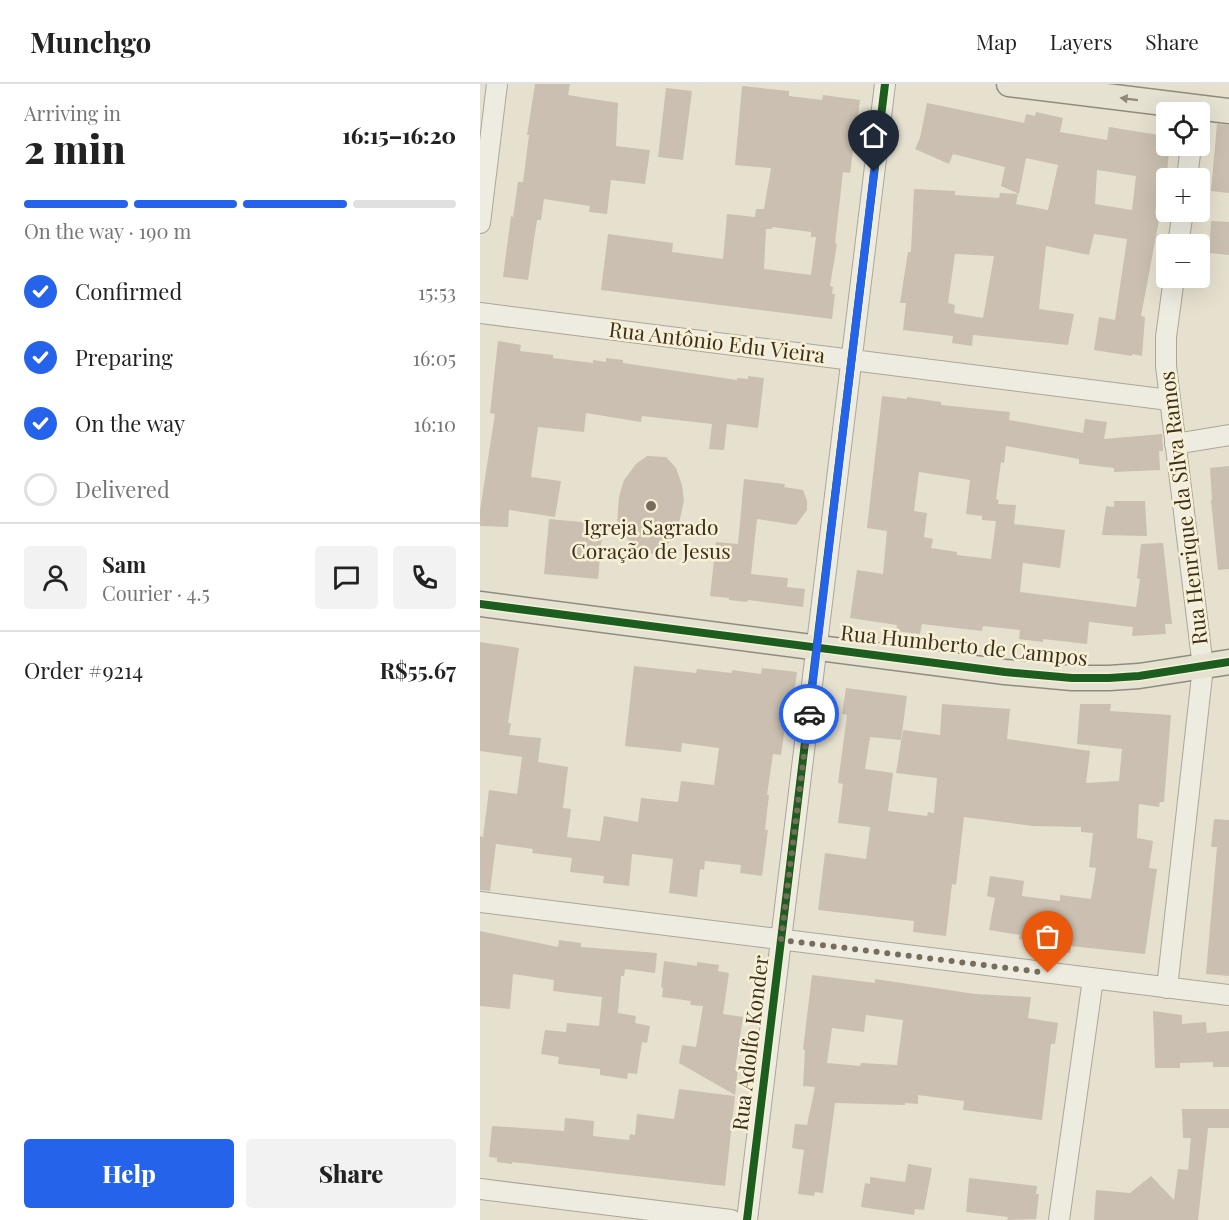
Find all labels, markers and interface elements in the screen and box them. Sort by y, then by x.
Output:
text: Munchgo [30,23,151,60]
text: Map [976,27,1017,55]
text: Layers [1050,27,1112,55]
text: Share [1145,27,1199,55]
one-way arrow [1120,94,1139,104]
text: Arriving in [24,99,121,126]
map controls [1156,102,1210,288]
button: locate [1156,102,1210,156]
pin [848,110,899,172]
icon: home [857,119,890,152]
text: 16:15–16:20 [342,120,456,150]
text: 2 min [24,122,126,174]
button: + [1156,168,1210,222]
text: On the way · 190 m [24,217,191,244]
button: − [1156,234,1210,288]
icon: check [24,275,57,308]
text: Confirmed [75,276,182,306]
text: 15:53 [418,278,456,305]
street label: Rua Antônio Edu Vieira [607,314,828,368]
icon: check [24,341,57,374]
text: Preparing [75,342,173,372]
text: 16:05 [413,344,456,371]
street label: Rua Henrique da Silva Ramos [1151,370,1213,647]
icon: check [24,407,57,440]
text: On the way [75,408,185,438]
text: 16:10 [414,410,456,437]
text: Delivered [75,474,170,504]
marker: Igreja Sagrado Coração de Jesus [644,499,658,513]
place label: Igreja Sagrado Coração de Jesus [571,512,731,564]
button: person [24,546,87,609]
button: chat [315,546,378,609]
button: phone [393,546,456,609]
text: Sam [102,549,146,579]
text: Courier · 4.5 [102,579,210,606]
street label: Rua Humberto de Campos [839,617,1089,671]
text: Order #9214 [24,655,143,685]
text: R$55.67 [380,655,456,685]
courier [779,684,839,744]
icon: car [793,698,826,731]
pin [1022,911,1073,973]
icon: bag [1031,920,1064,953]
street label: Rua Adolfo Konder [724,953,774,1132]
button: Help [24,1139,234,1208]
button: Share [246,1139,456,1208]

